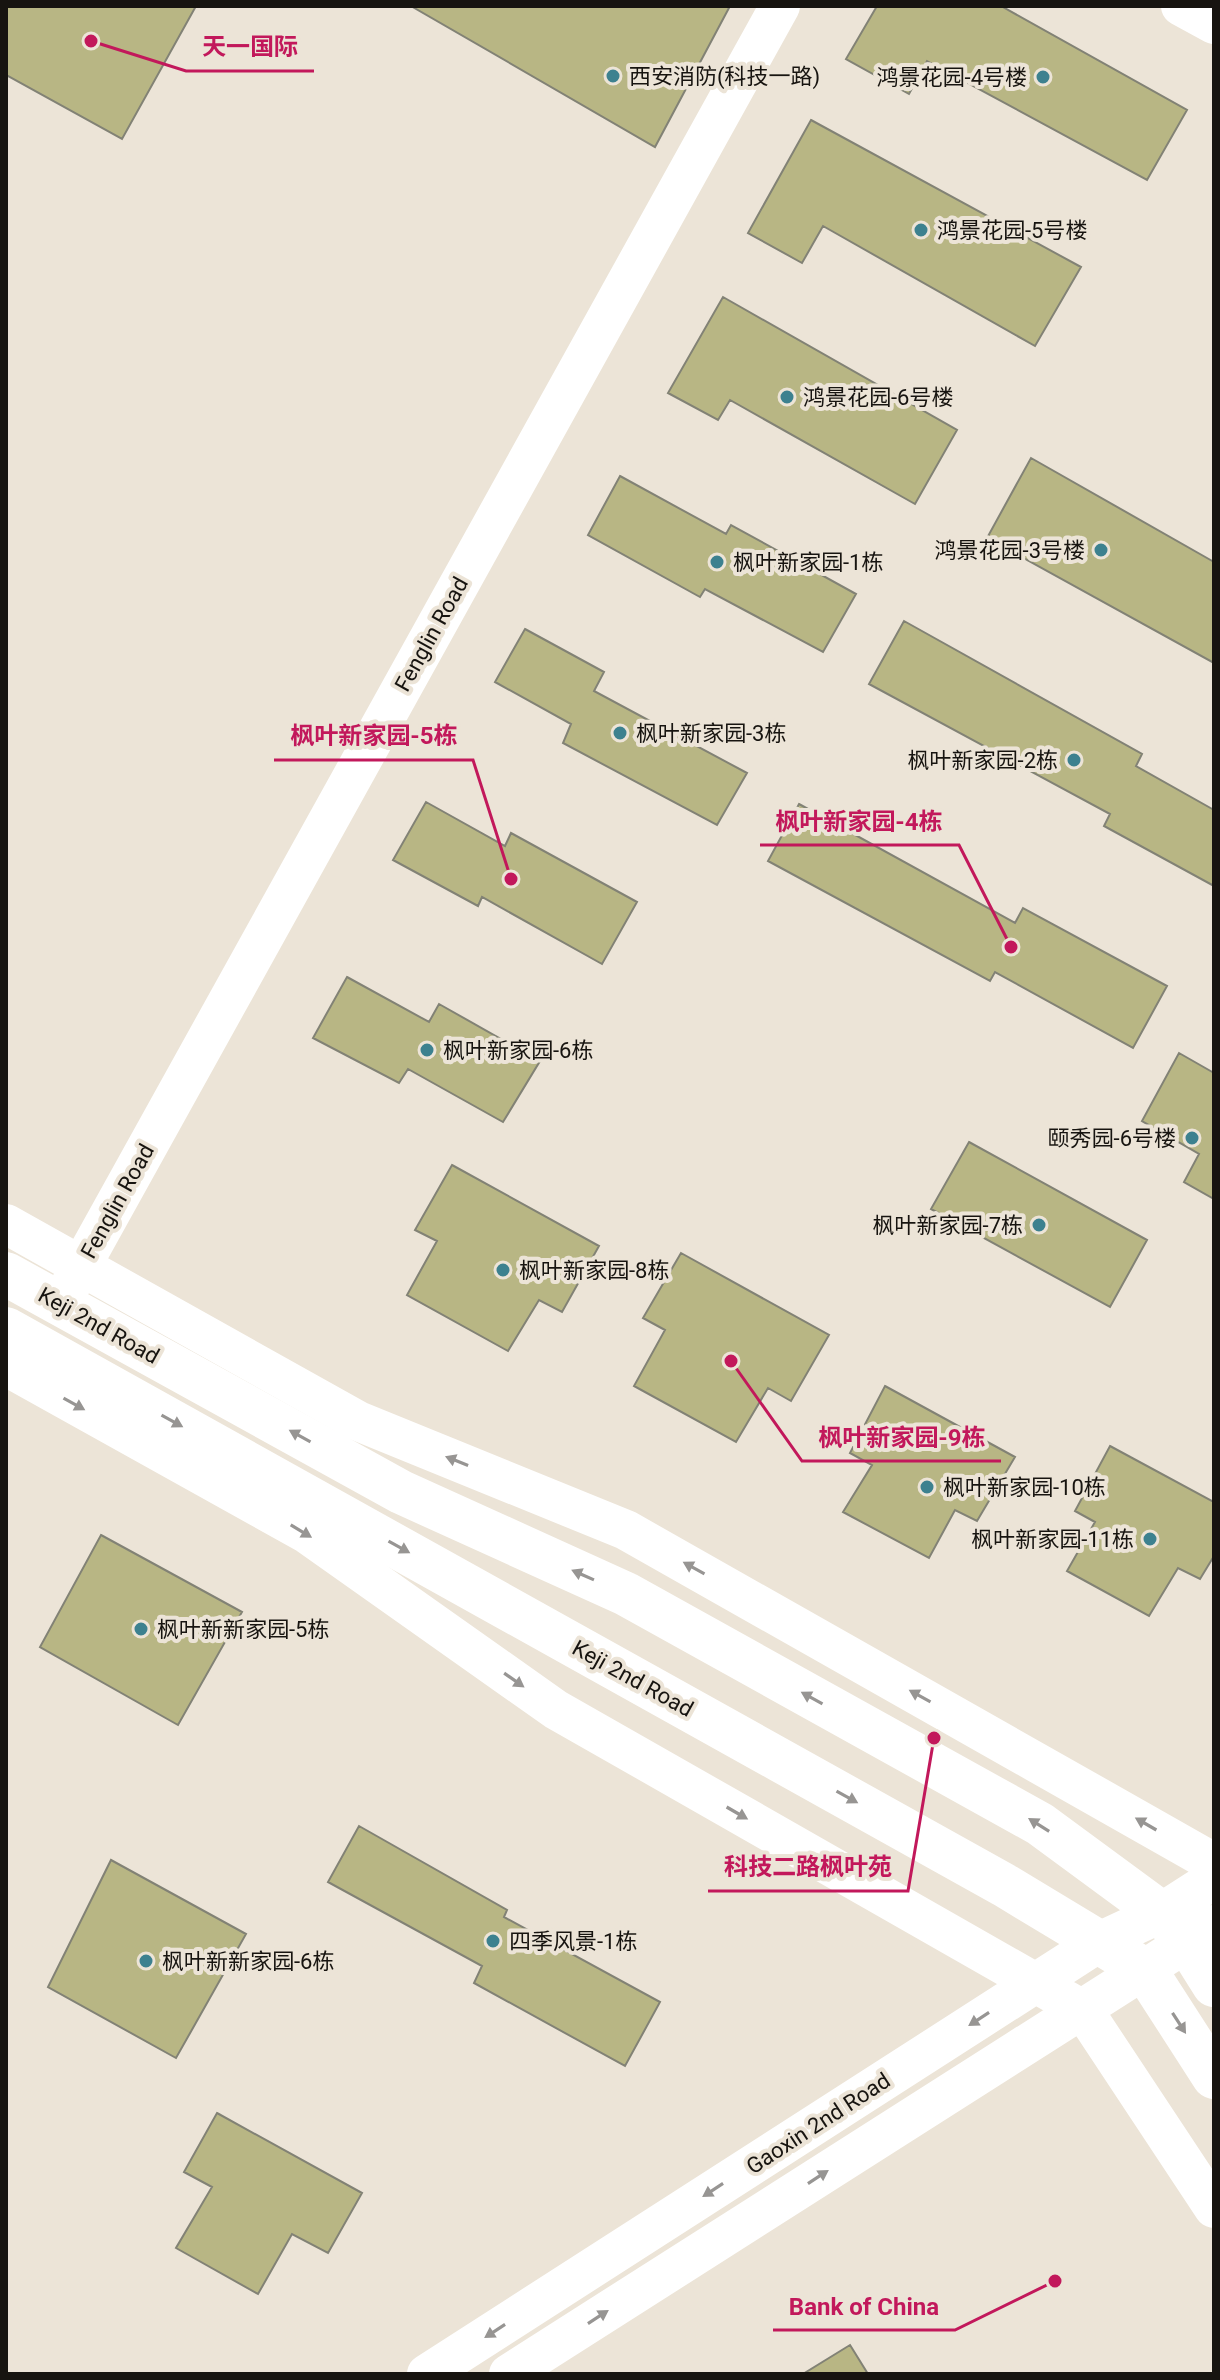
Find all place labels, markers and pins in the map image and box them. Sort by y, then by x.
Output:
callout: 天一国际 [186,23,314,71]
place label: 西安消防(科技一路) [629,64,820,90]
place label: 鸿景花园-4号楼 [877,65,1027,90]
marker: 西安消防(科技一路) [604,67,622,85]
marker: 鸿景花园-4号楼 [1034,68,1052,86]
place label: 鸿景花园-5号楼 [937,218,1087,243]
marker: 鸿景花园-5号楼 [912,221,930,239]
place label: 鸿景花园-6号楼 [803,385,953,410]
marker: 鸿景花园-6号楼 [778,388,796,406]
place label: 鸿景花园-3号楼 [935,538,1085,563]
marker: 鸿景花园-3号楼 [1092,541,1110,559]
place label: 枫叶新家园-1栋 [733,550,883,575]
marker: 枫叶新家园-1栋 [708,553,726,571]
callout: 枫叶新家园-5栋 [274,712,473,760]
place label: 枫叶新家园-3栋 [636,721,786,746]
marker: 枫叶新家园-3栋 [611,724,629,742]
place label: 枫叶新家园-2栋 [908,748,1058,773]
marker: 枫叶新家园-2栋 [1065,751,1083,769]
callout: 枫叶新家园-4栋 [760,797,959,845]
place label: 枫叶新家园-6栋 [443,1038,593,1063]
marker: 枫叶新家园-6栋 [418,1041,436,1059]
place label: 颐秀园-6号楼 [1048,1126,1176,1151]
marker: 颐秀园-6号楼 [1183,1129,1201,1147]
place label: 枫叶新家园-7栋 [873,1213,1023,1238]
marker: 枫叶新家园-7栋 [1030,1216,1048,1234]
place label: 枫叶新家园-8栋 [519,1258,669,1283]
marker: 枫叶新家园-8栋 [494,1261,512,1279]
callout: 枫叶新家园-9栋 [802,1413,1001,1461]
place label: 枫叶新家园-10栋 [943,1475,1106,1500]
marker: 枫叶新家园-10栋 [918,1478,936,1496]
place label: 枫叶新家园-11栋 [971,1527,1134,1552]
marker: 枫叶新家园-11栋 [1141,1530,1159,1548]
place label: 枫叶新新家园-5栋 [157,1617,329,1642]
marker: 枫叶新新家园-5栋 [132,1620,150,1638]
callout: 科技二路枫叶苑 [708,1843,908,1891]
place label: 四季风景-1栋 [509,1929,637,1954]
marker: 四季风景-1栋 [484,1932,502,1950]
place label: 枫叶新新家园-6栋 [162,1949,334,1974]
marker: 枫叶新新家园-6栋 [137,1952,155,1970]
callout: Bank of China [773,2282,955,2330]

